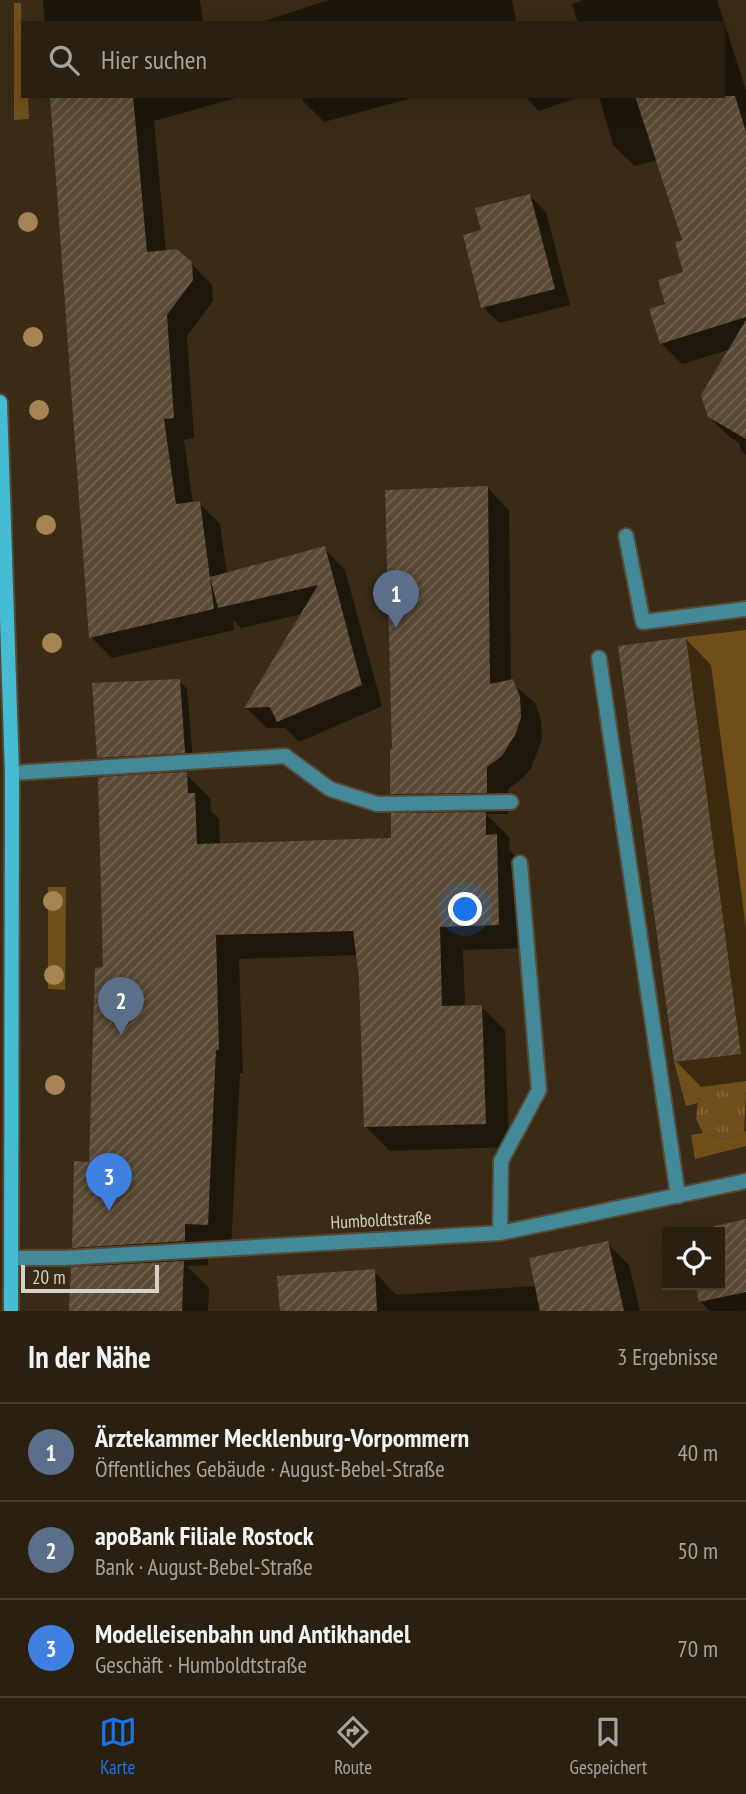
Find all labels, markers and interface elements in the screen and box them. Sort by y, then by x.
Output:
search box [21,21,725,98]
icon: search [45,41,83,79]
text: Hier suchen [101,43,207,76]
pin: 1 [373,570,419,628]
your location [448,892,482,926]
pin: 2 [98,977,144,1035]
pin: 3 [86,1153,132,1211]
street label: Humboldtstraße [330,1205,432,1234]
map controls [662,1227,725,1290]
button: locate [662,1227,725,1290]
scale bar [21,1262,159,1294]
text: 20 m [32,1265,66,1289]
text: In der Nähe [28,1337,151,1376]
text: 3 Ergebnisse [617,1342,718,1371]
text: Ärztekammer Mecklenburg-Vorpommern [95,1421,469,1454]
text: 1 [46,1438,57,1467]
text: 40 m [677,1438,718,1467]
text: Öffentliches Gebäude · August-Bebel-Straße [95,1454,445,1483]
text: apoBank Filiale Rostock [95,1519,314,1552]
text: 2 [46,1536,57,1565]
text: 50 m [677,1536,718,1565]
text: Bank · August-Bebel-Straße [95,1552,313,1581]
text: Modelleisenbahn und Antikhandel [95,1617,410,1650]
text: 3 [46,1634,57,1663]
text: 70 m [677,1634,718,1663]
text: Geschäft · Humboldtstraße [95,1650,307,1679]
tab: Karte [99,1713,137,1779]
tab: Route [334,1713,372,1779]
tab: Gespeichert [570,1713,647,1779]

